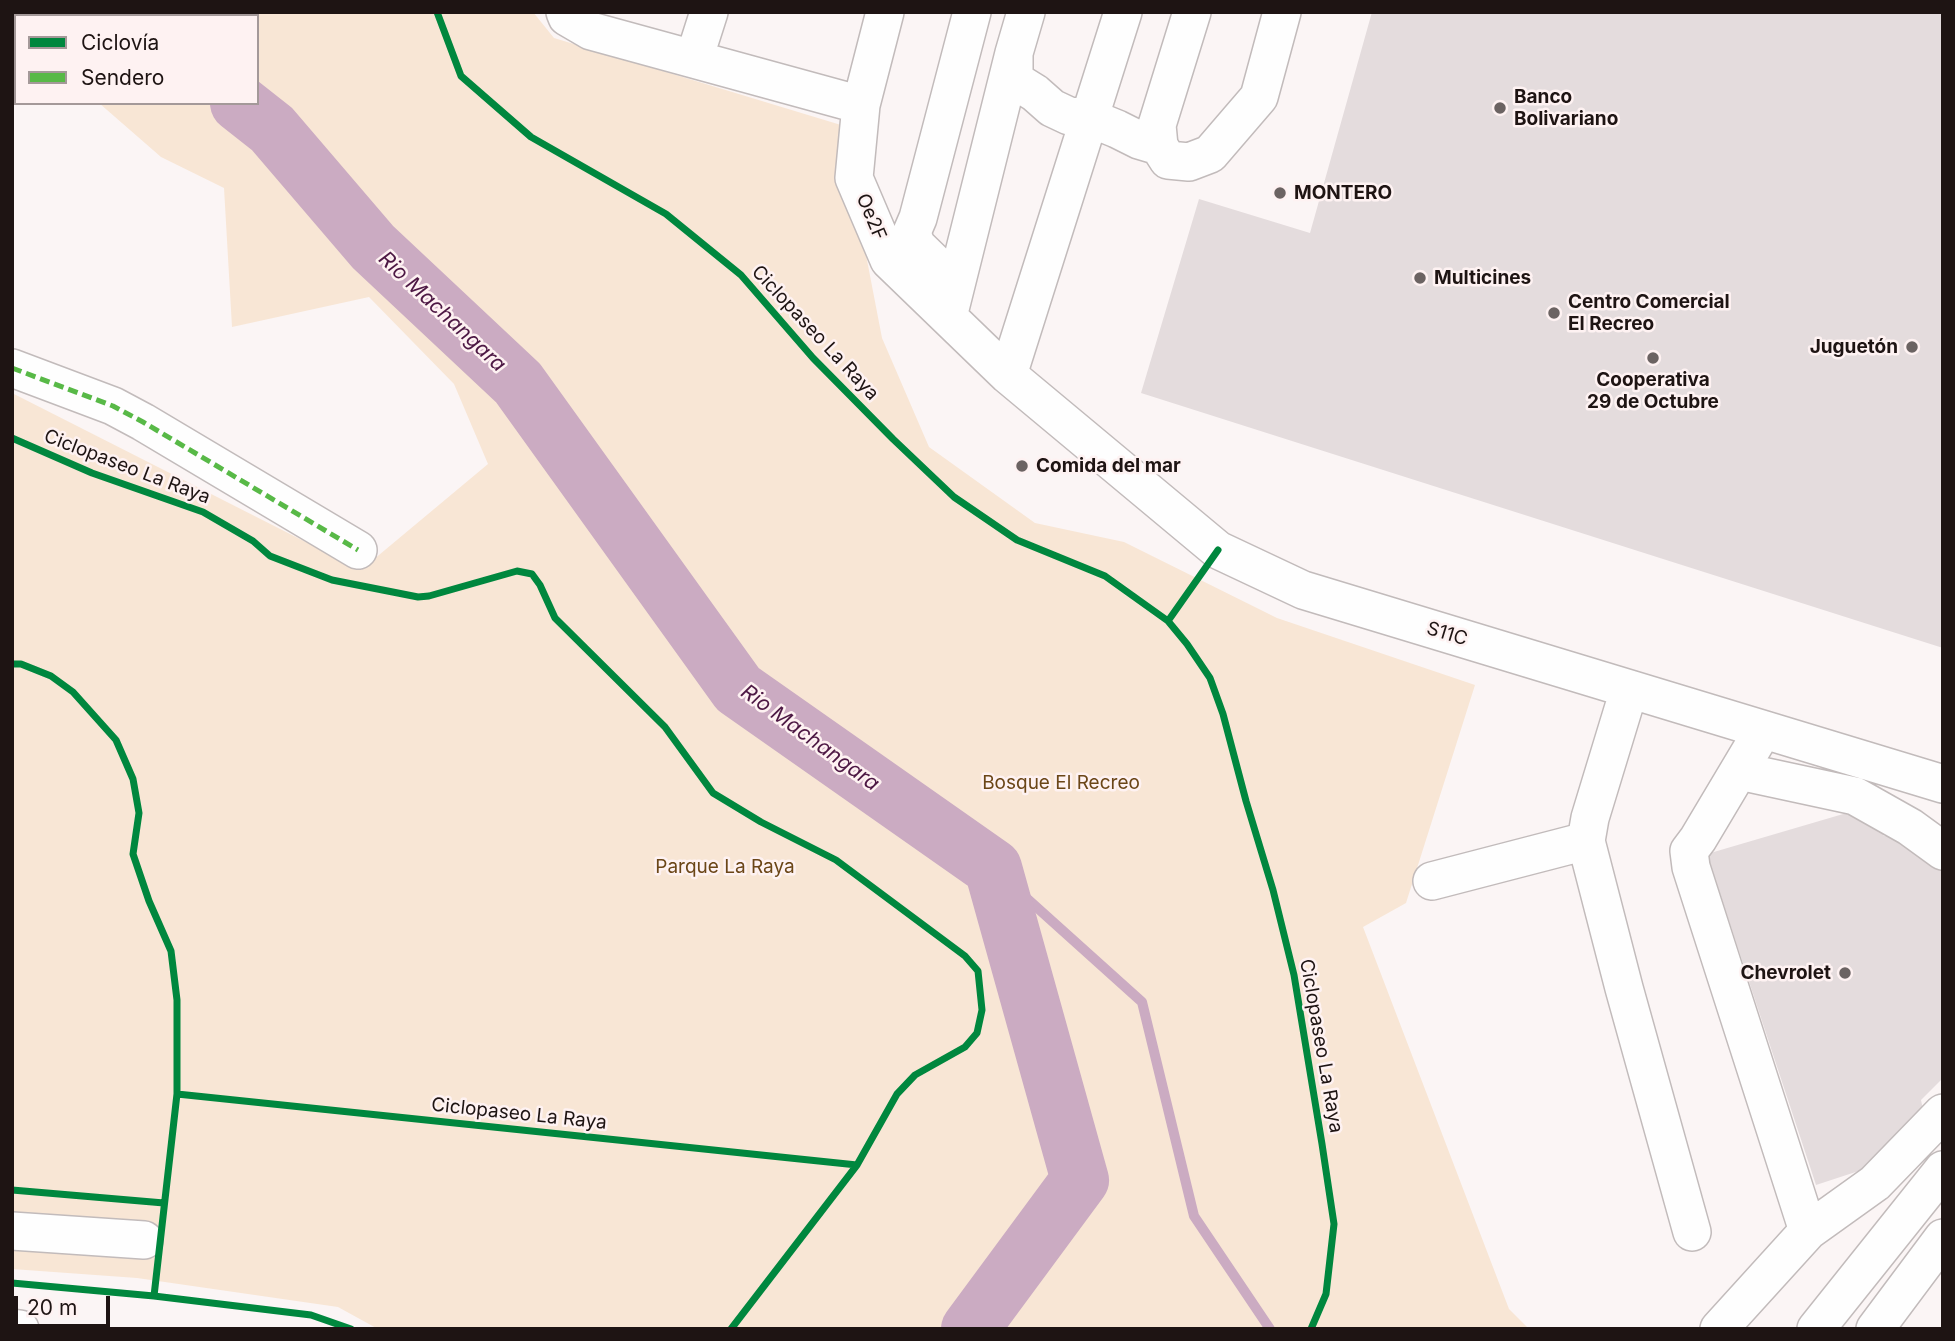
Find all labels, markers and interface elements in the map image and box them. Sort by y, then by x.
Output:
legend [14,14,259,105]
text: Ciclovía [81,30,159,55]
text: Sendero [81,65,164,90]
place label: Banco Bolivariano [1514,86,1618,130]
marker: Banco Bolivariano [1492,100,1508,116]
place label: MONTERO [1294,182,1392,204]
marker: MONTERO [1272,185,1288,201]
street label: Oe2F [851,190,891,244]
water label: Rio Machangara [373,247,511,377]
street label: Ciclopaseo La Raya [747,261,883,405]
place label: Multicines [1434,267,1531,289]
marker: Multicines [1412,270,1428,286]
place label: Centro Comercial El Recreo [1568,291,1730,335]
marker: Centro Comercial El Recreo [1546,305,1562,321]
place label: Juguetón [1810,336,1898,358]
marker: Juguetón [1904,339,1920,355]
marker: Cooperativa 29 de Octubre [1645,350,1661,366]
place label: Cooperativa 29 de Octubre [1587,369,1719,413]
street label: Ciclopaseo La Raya [41,425,213,509]
place label: Comida del mar [1036,455,1181,477]
marker: Comida del mar [1014,458,1030,474]
street label: S11C [1424,617,1470,651]
water label: Rio Machangara [736,679,884,797]
park label: Bosque El Recreo [982,772,1140,794]
park label: Parque La Raya [655,856,795,878]
street label: Ciclopaseo La Raya [1294,957,1348,1135]
place label: Chevrolet [1740,962,1831,984]
marker: Chevrolet [1837,965,1853,981]
street label: Ciclopaseo La Raya [430,1093,608,1135]
scale bar [18,1282,114,1326]
text: 20 m [27,1295,77,1320]

